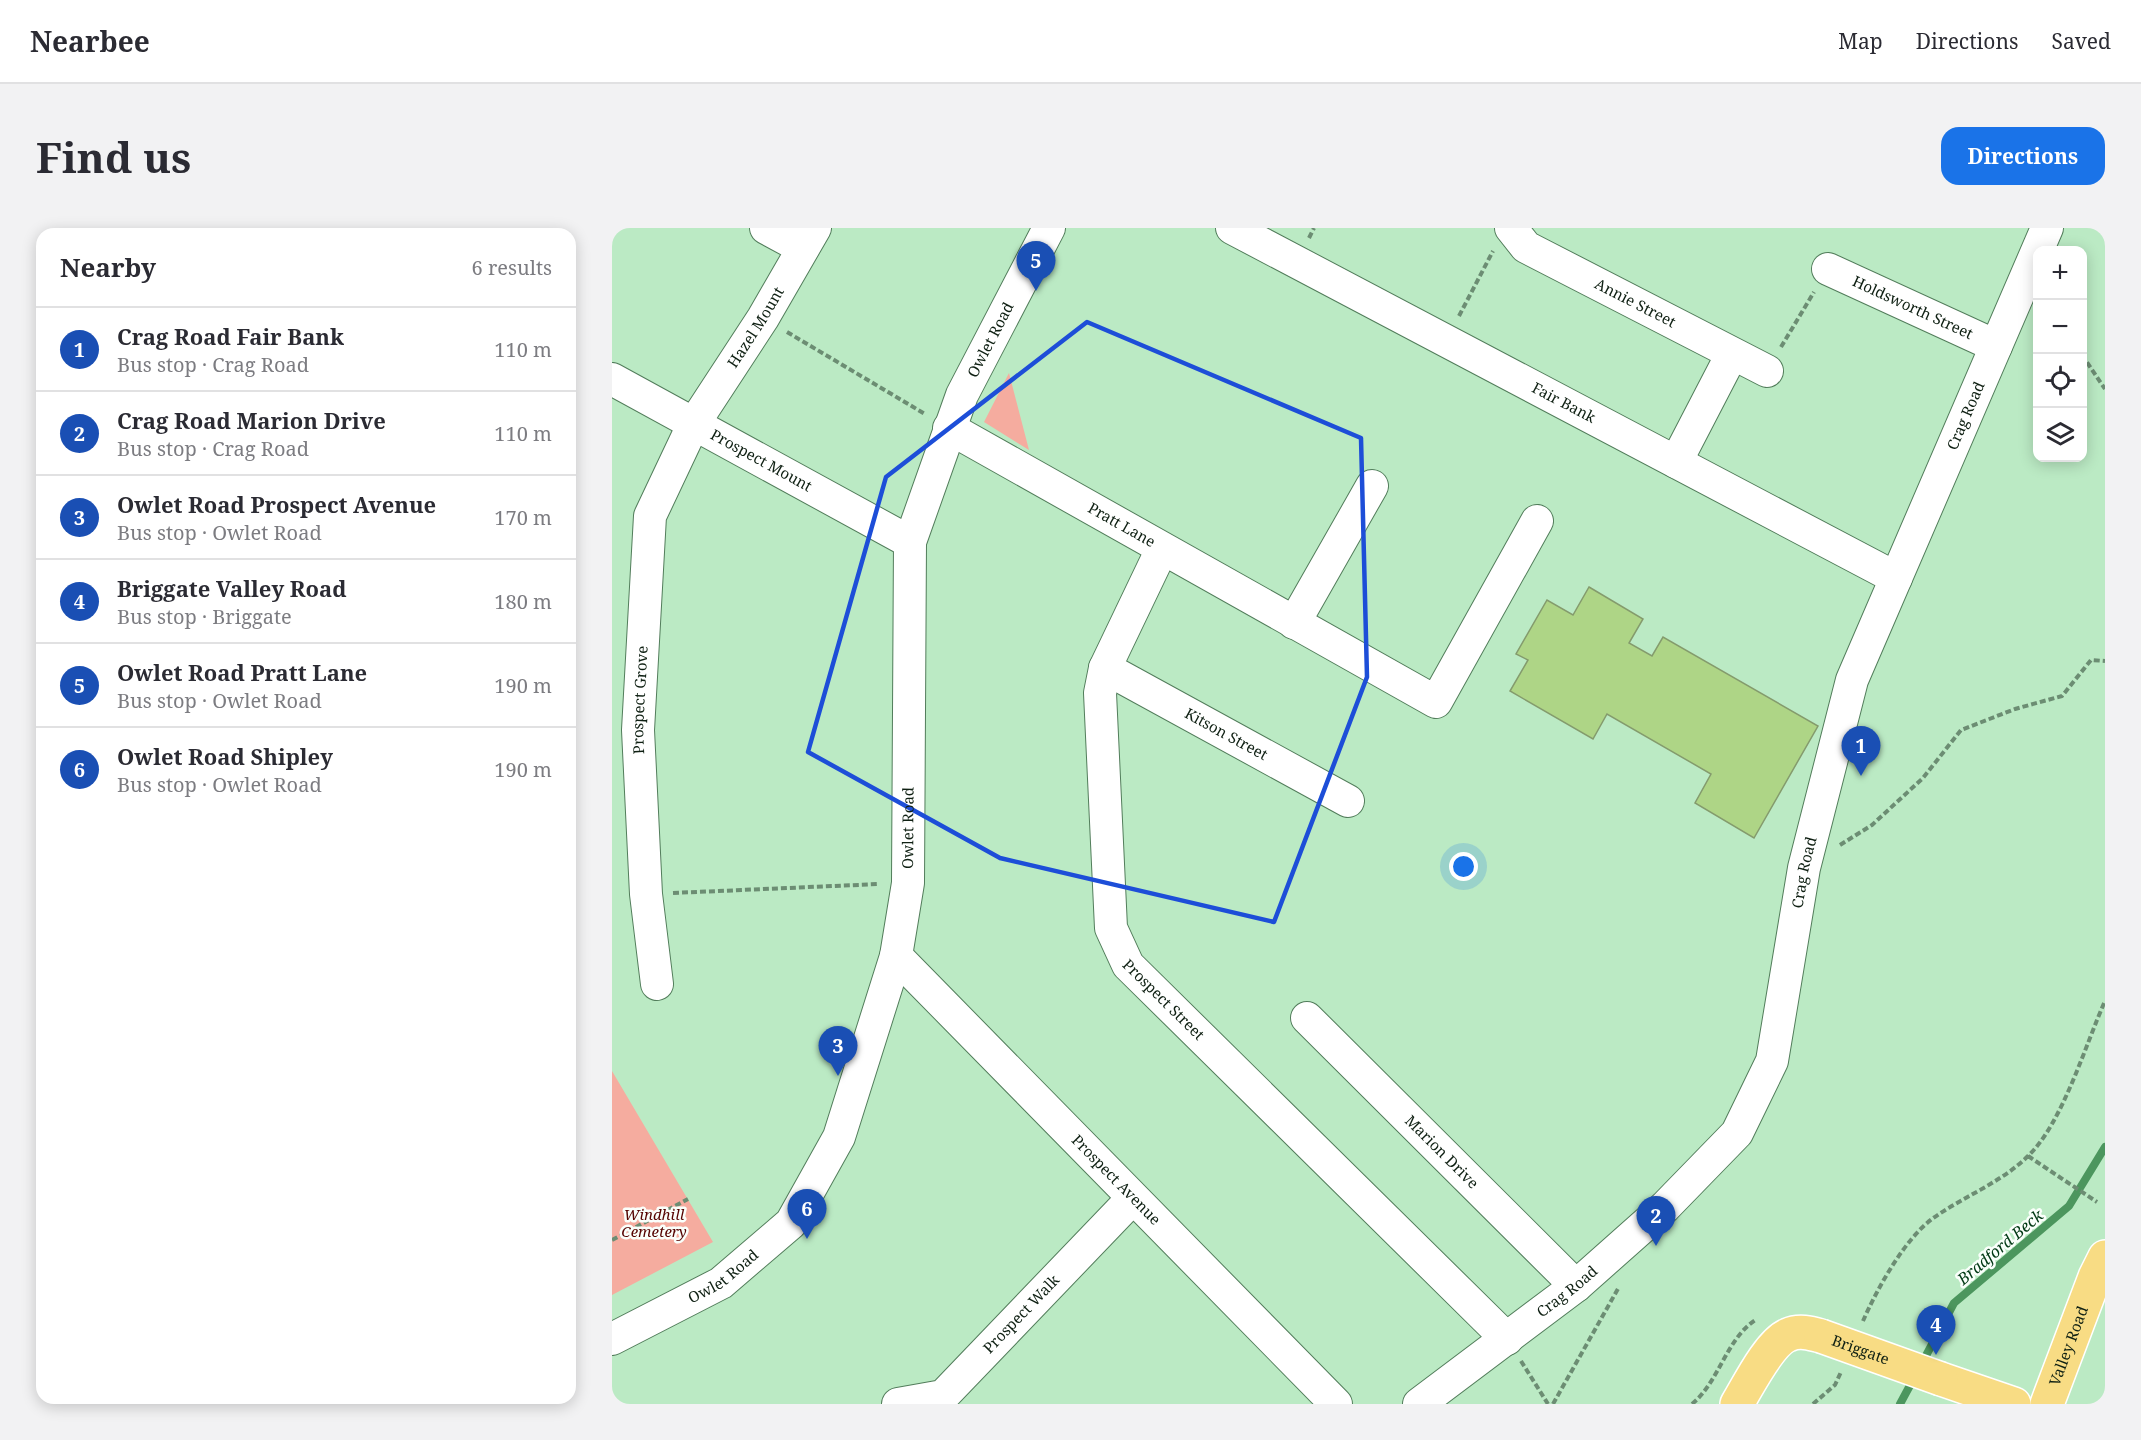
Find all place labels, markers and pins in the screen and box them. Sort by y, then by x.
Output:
pin: 5 [1016,242,1056,291]
pin: 1 [1842,726,1880,776]
pin: 3 [818,1026,858,1076]
pin: 6 [788,1190,826,1239]
pin: 2 [1636,1196,1676,1246]
pin: 4 [1916,1306,1956,1355]

